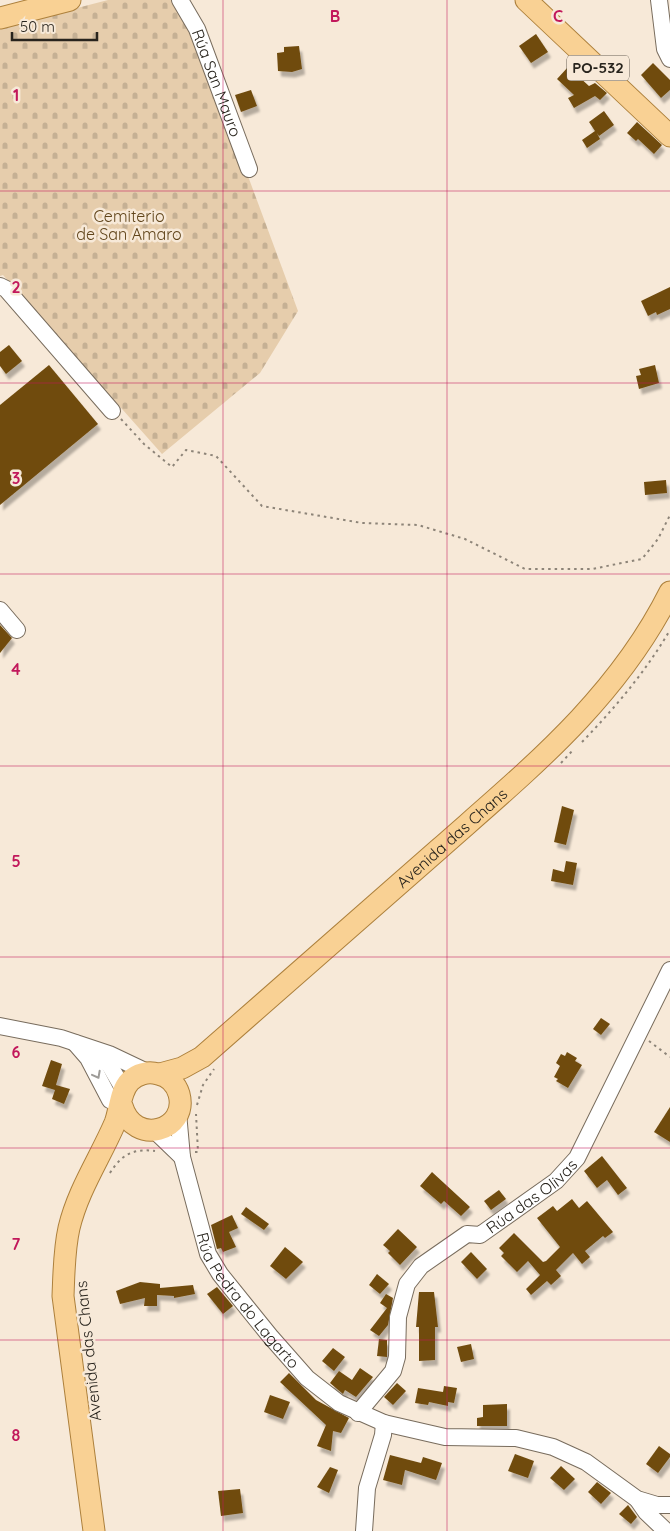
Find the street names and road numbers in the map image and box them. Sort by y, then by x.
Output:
street label: Rúa San Mauro [188,26,246,139]
road number: PO-532 [567,56,629,80]
street label: Avenida das Chans [392,784,511,892]
street label: Rúa das Olivas [482,1155,581,1238]
street label: Rúa Pedra do Lagarto [193,1230,304,1372]
street label: Avenida das Chans [71,1280,105,1422]

